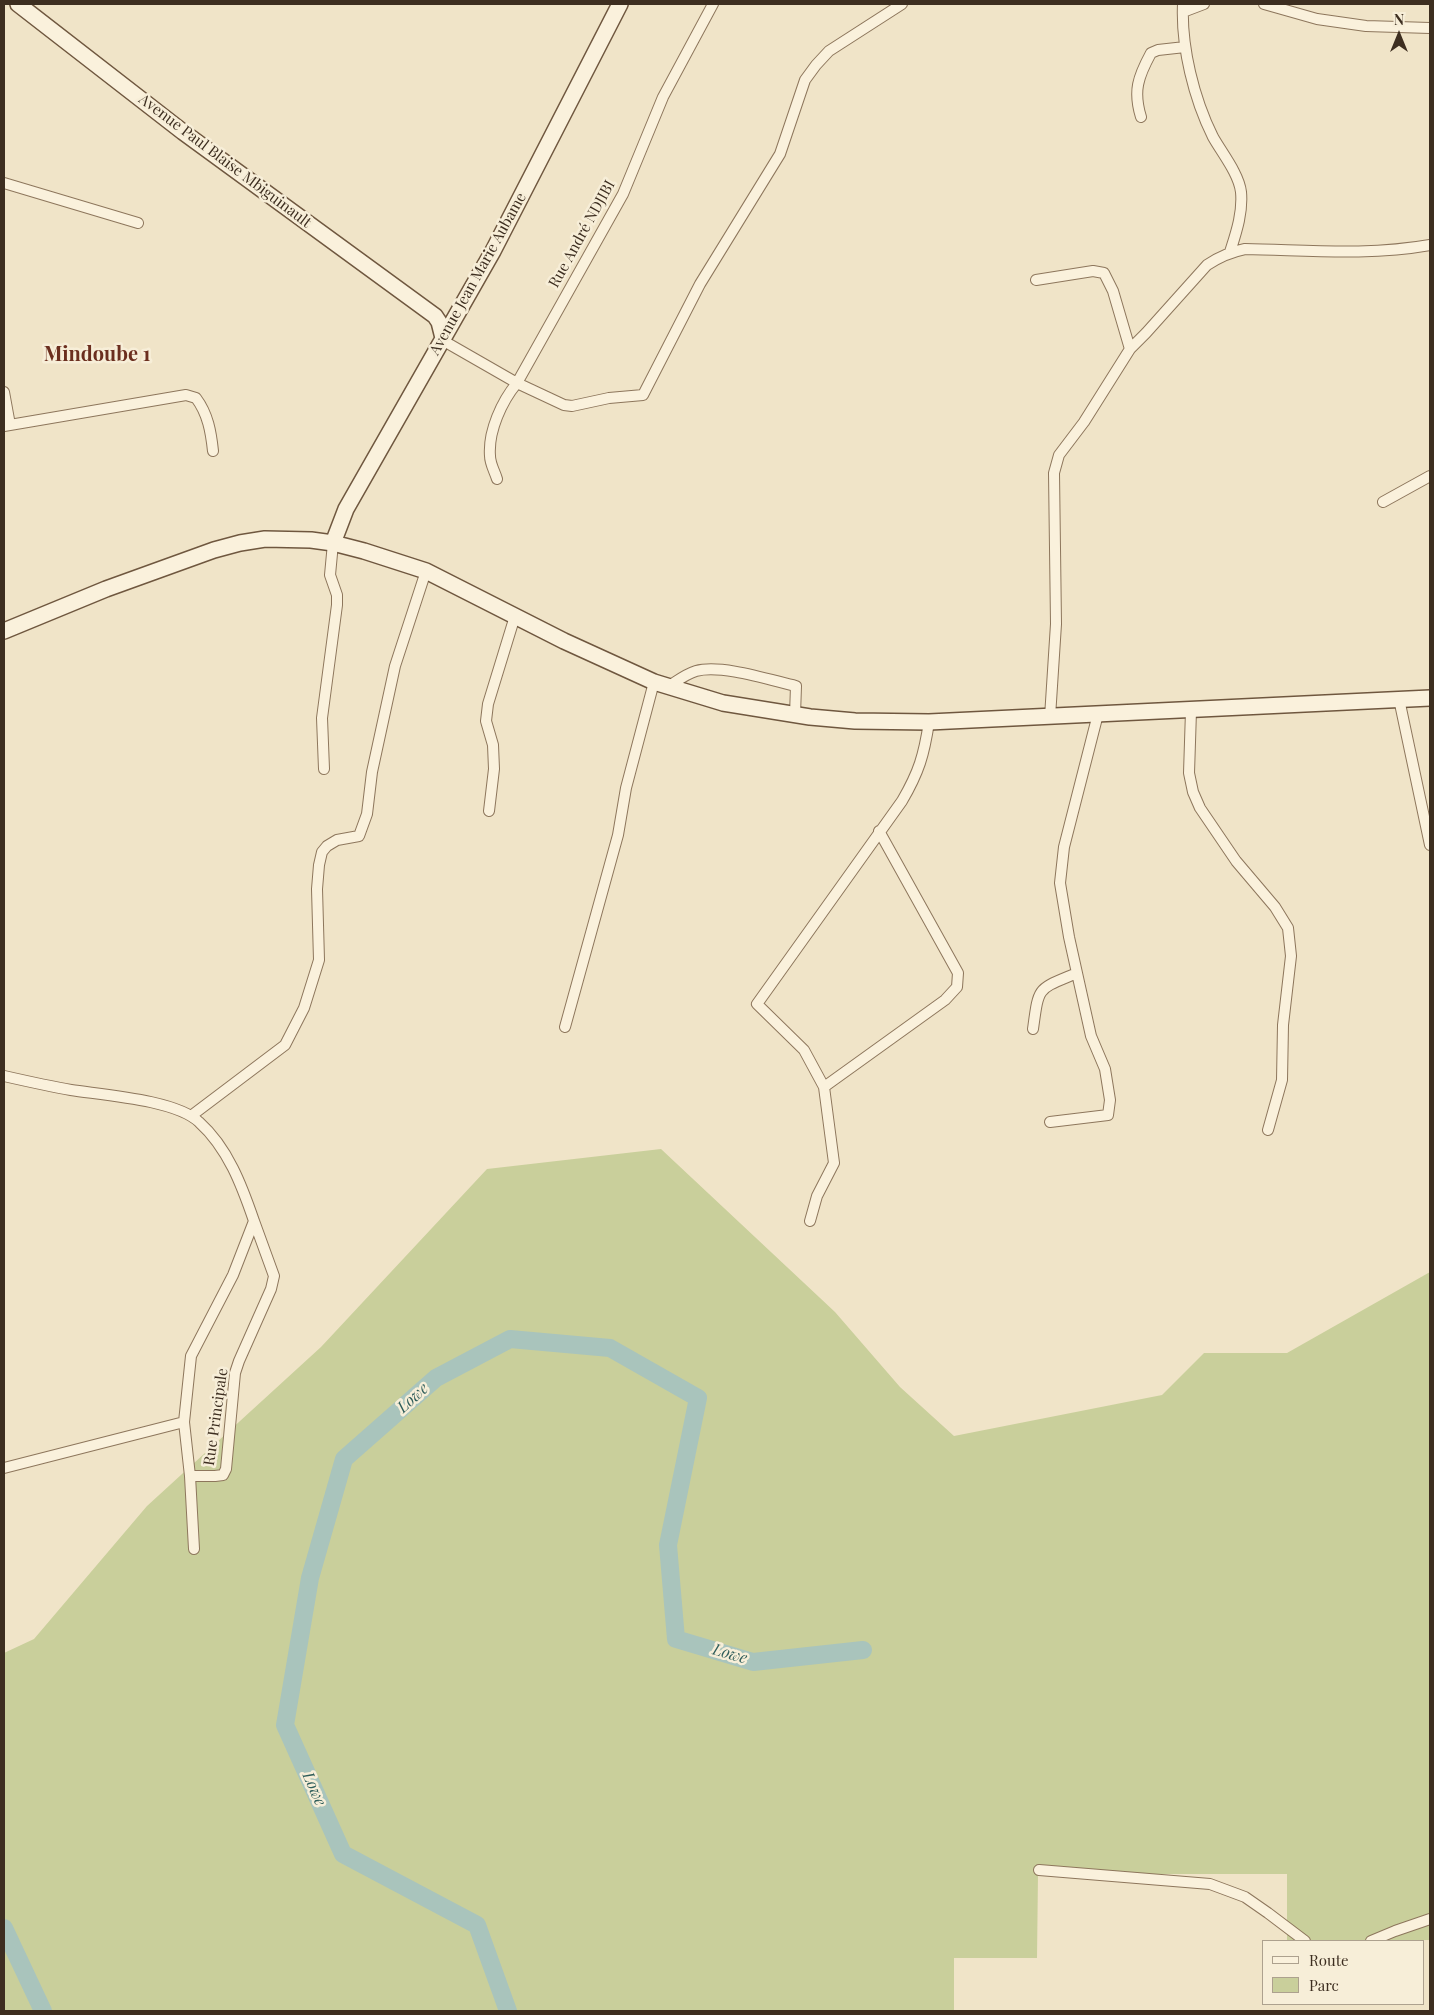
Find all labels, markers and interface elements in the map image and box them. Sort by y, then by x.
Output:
north arrow [1374,10,1424,60]
text: N [1394,10,1404,29]
street label: Avenue Paul Blaise Mbiguinault [135,90,315,232]
street label: Rue André NDJIBI [545,177,619,291]
street label: Avenue Jean Marie Aubame [426,190,530,358]
district label: Mindoube 1 [44,343,150,367]
street label: Rue Principale [200,1367,232,1467]
water label: Lowe [394,1379,432,1417]
water label: Lowe [711,1640,749,1668]
water label: Lowe [298,1769,330,1809]
legend [1262,1940,1424,2005]
text: Route [1309,1950,1349,1970]
text: Parc [1309,1975,1339,1995]

